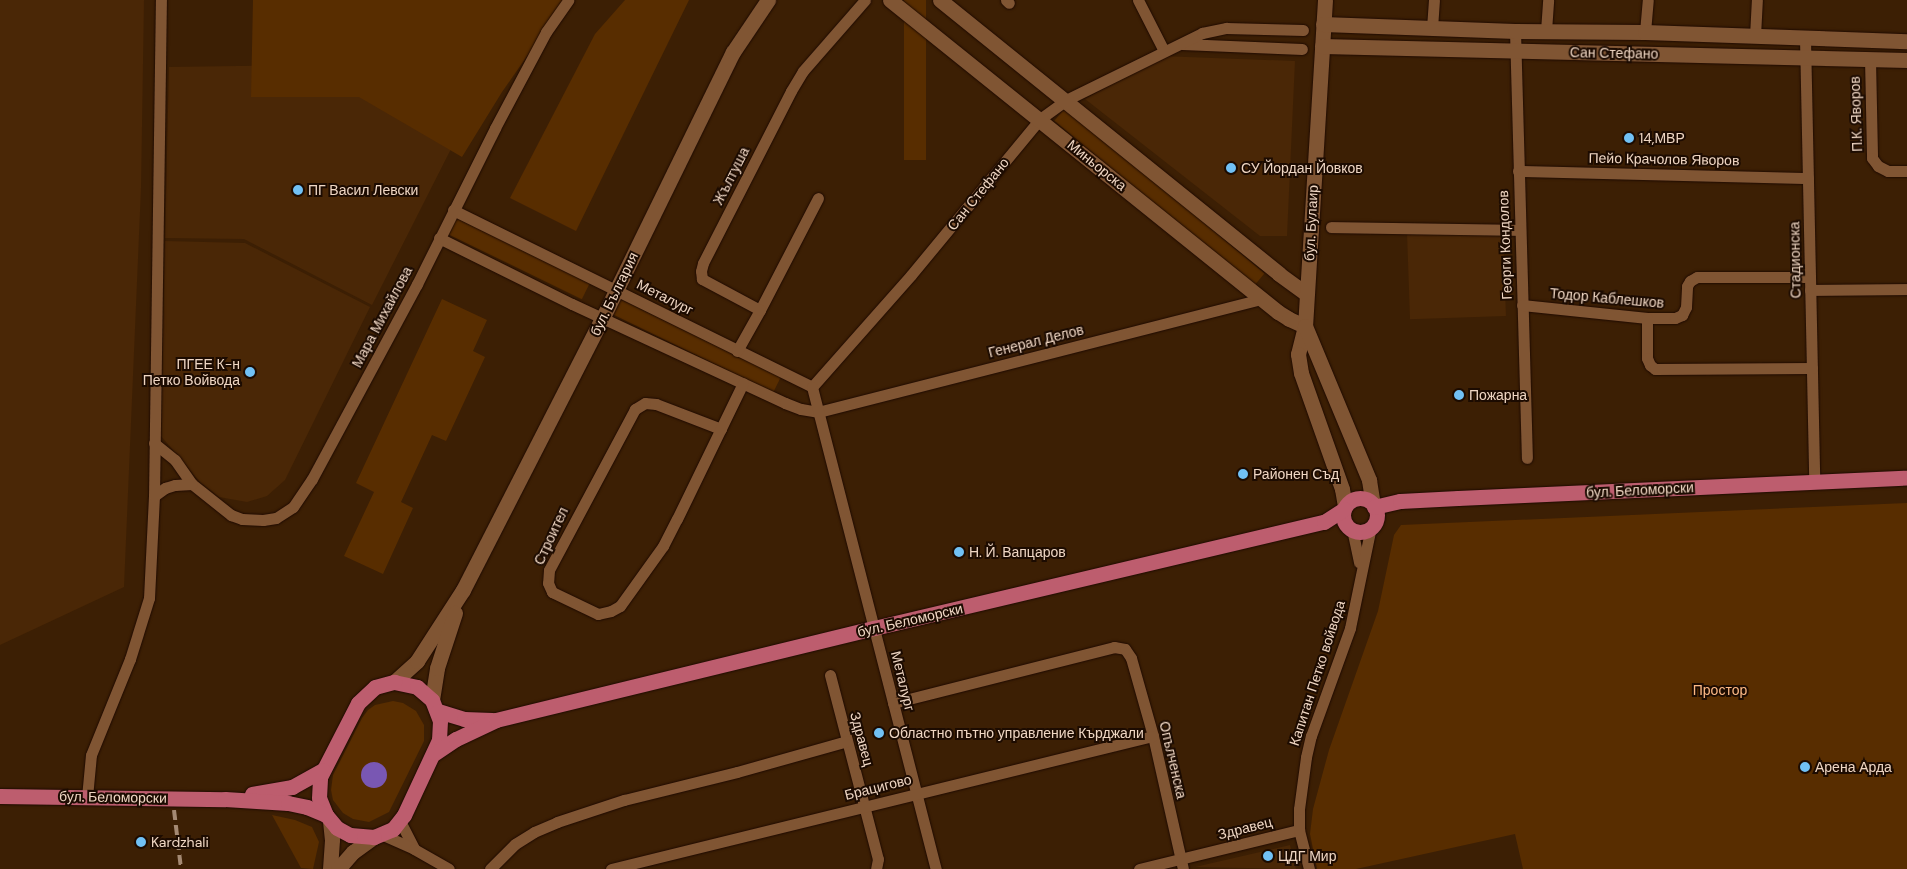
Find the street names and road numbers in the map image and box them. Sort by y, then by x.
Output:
street label: Сан Стефано [1570,44,1658,62]
street label: П.К. Яворов [1846,76,1866,152]
street label: Миньорска [1064,136,1130,194]
street label: Жълтуша [709,144,753,208]
street label: Пейо Крачолов Яворов [1588,149,1740,169]
street label: Сан Стефано [944,154,1012,234]
street label: бул. Булаир [1301,185,1321,261]
street label: Георги Кондолов [1495,190,1515,300]
street label: Стадионска [1786,221,1804,299]
street label: бул. България [587,249,641,339]
street label: Мара Михайлова [348,264,416,370]
street label: Металург [634,276,696,318]
street label: Тодор Каблешков [1549,285,1665,311]
street label: Генерал Делов [987,321,1085,361]
street label: бул. Беломорски [1586,479,1694,501]
street label: Строител [530,505,572,567]
street label: Капитан Петко войвода [1286,598,1348,748]
street label: бул. Беломорски [856,600,964,640]
street label: Металург [887,649,919,713]
street label: Здравец [847,710,877,768]
street label: Опълченска [1156,720,1190,800]
street label: Брацигово [843,771,913,803]
street label: бул. Беломорски [59,788,167,806]
street label: Здравец [1216,813,1274,843]

